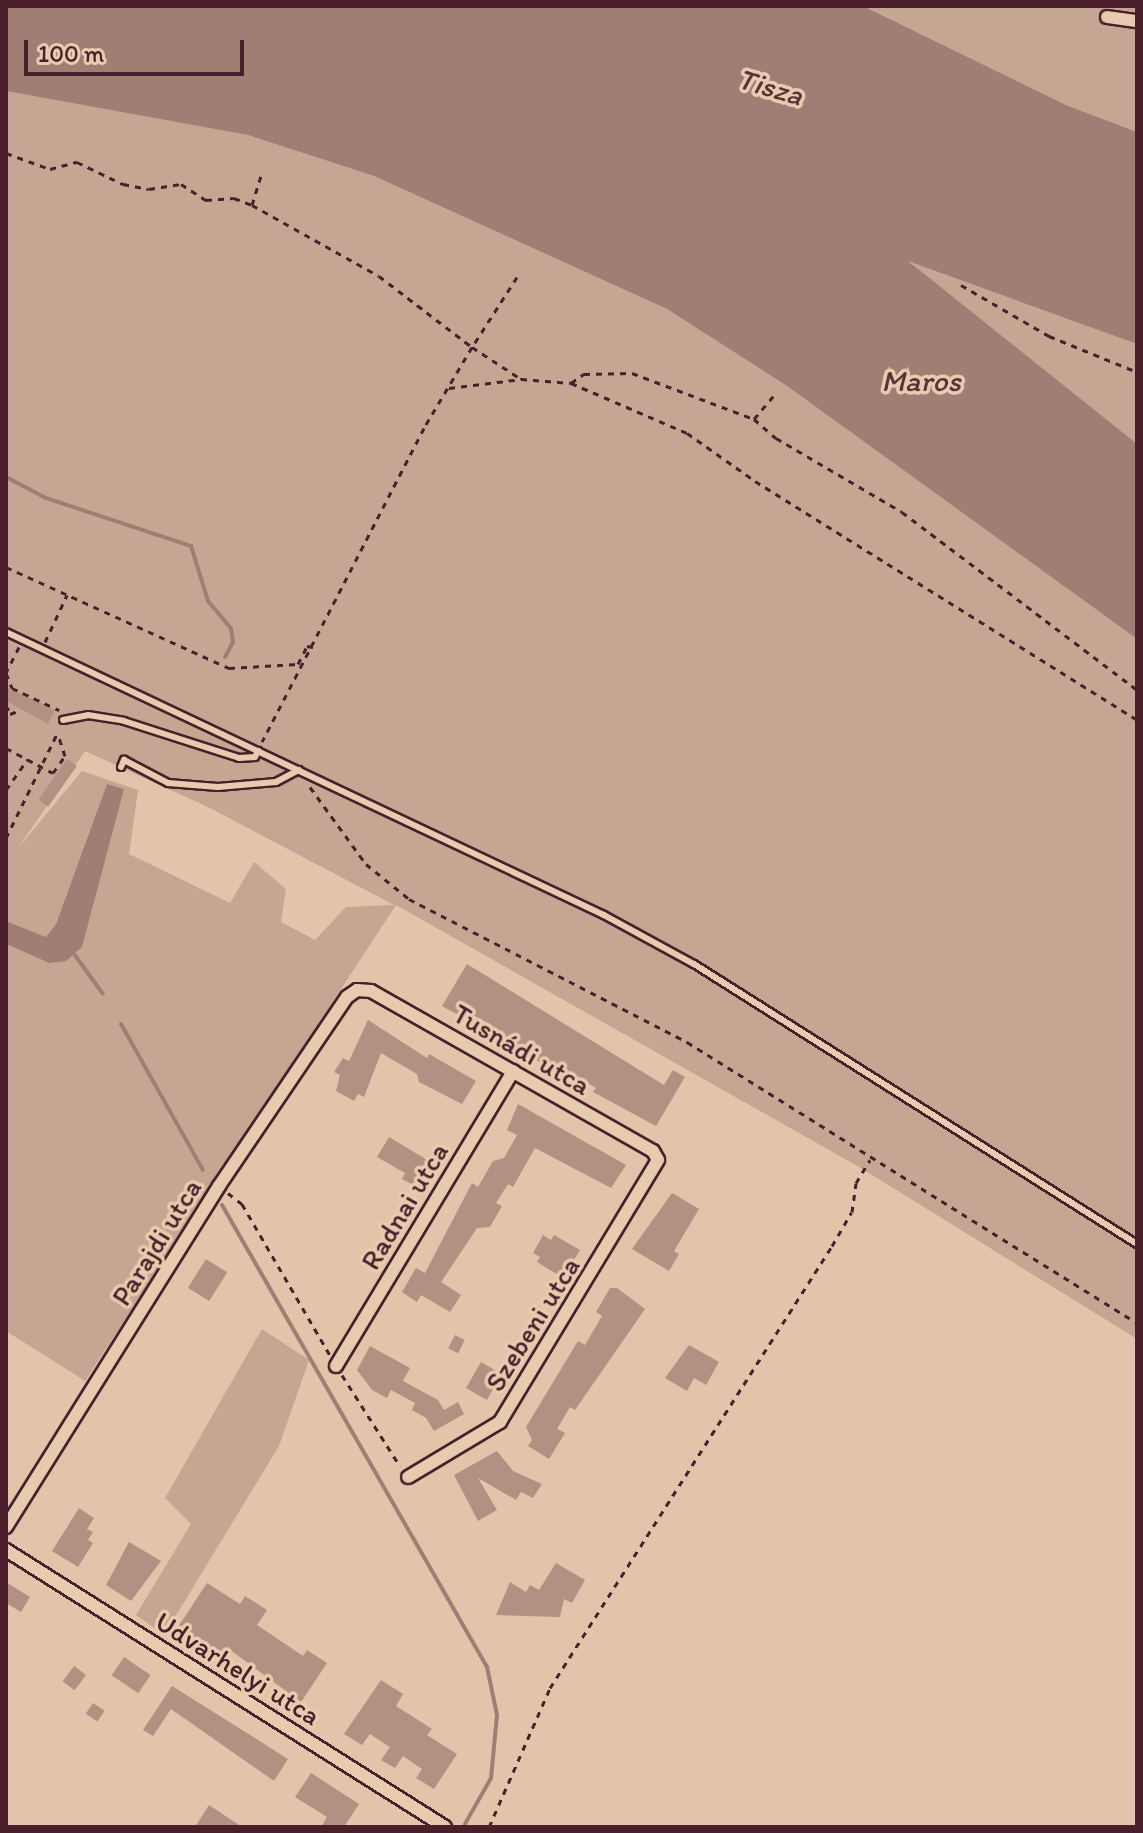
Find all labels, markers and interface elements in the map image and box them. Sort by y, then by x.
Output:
scale bar [28,24,248,74]
text: 100 m [38,39,104,68]
water label: Tisza [733,61,807,113]
water label: Maros [881,363,961,399]
street label: Tusnádi utca [448,996,596,1102]
street label: Radnai utca [353,1137,455,1275]
street label: Parajdi utca [104,1173,208,1311]
street label: Szebeni utca [478,1251,586,1397]
street label: Udvarhelyi utca [149,1604,327,1732]

